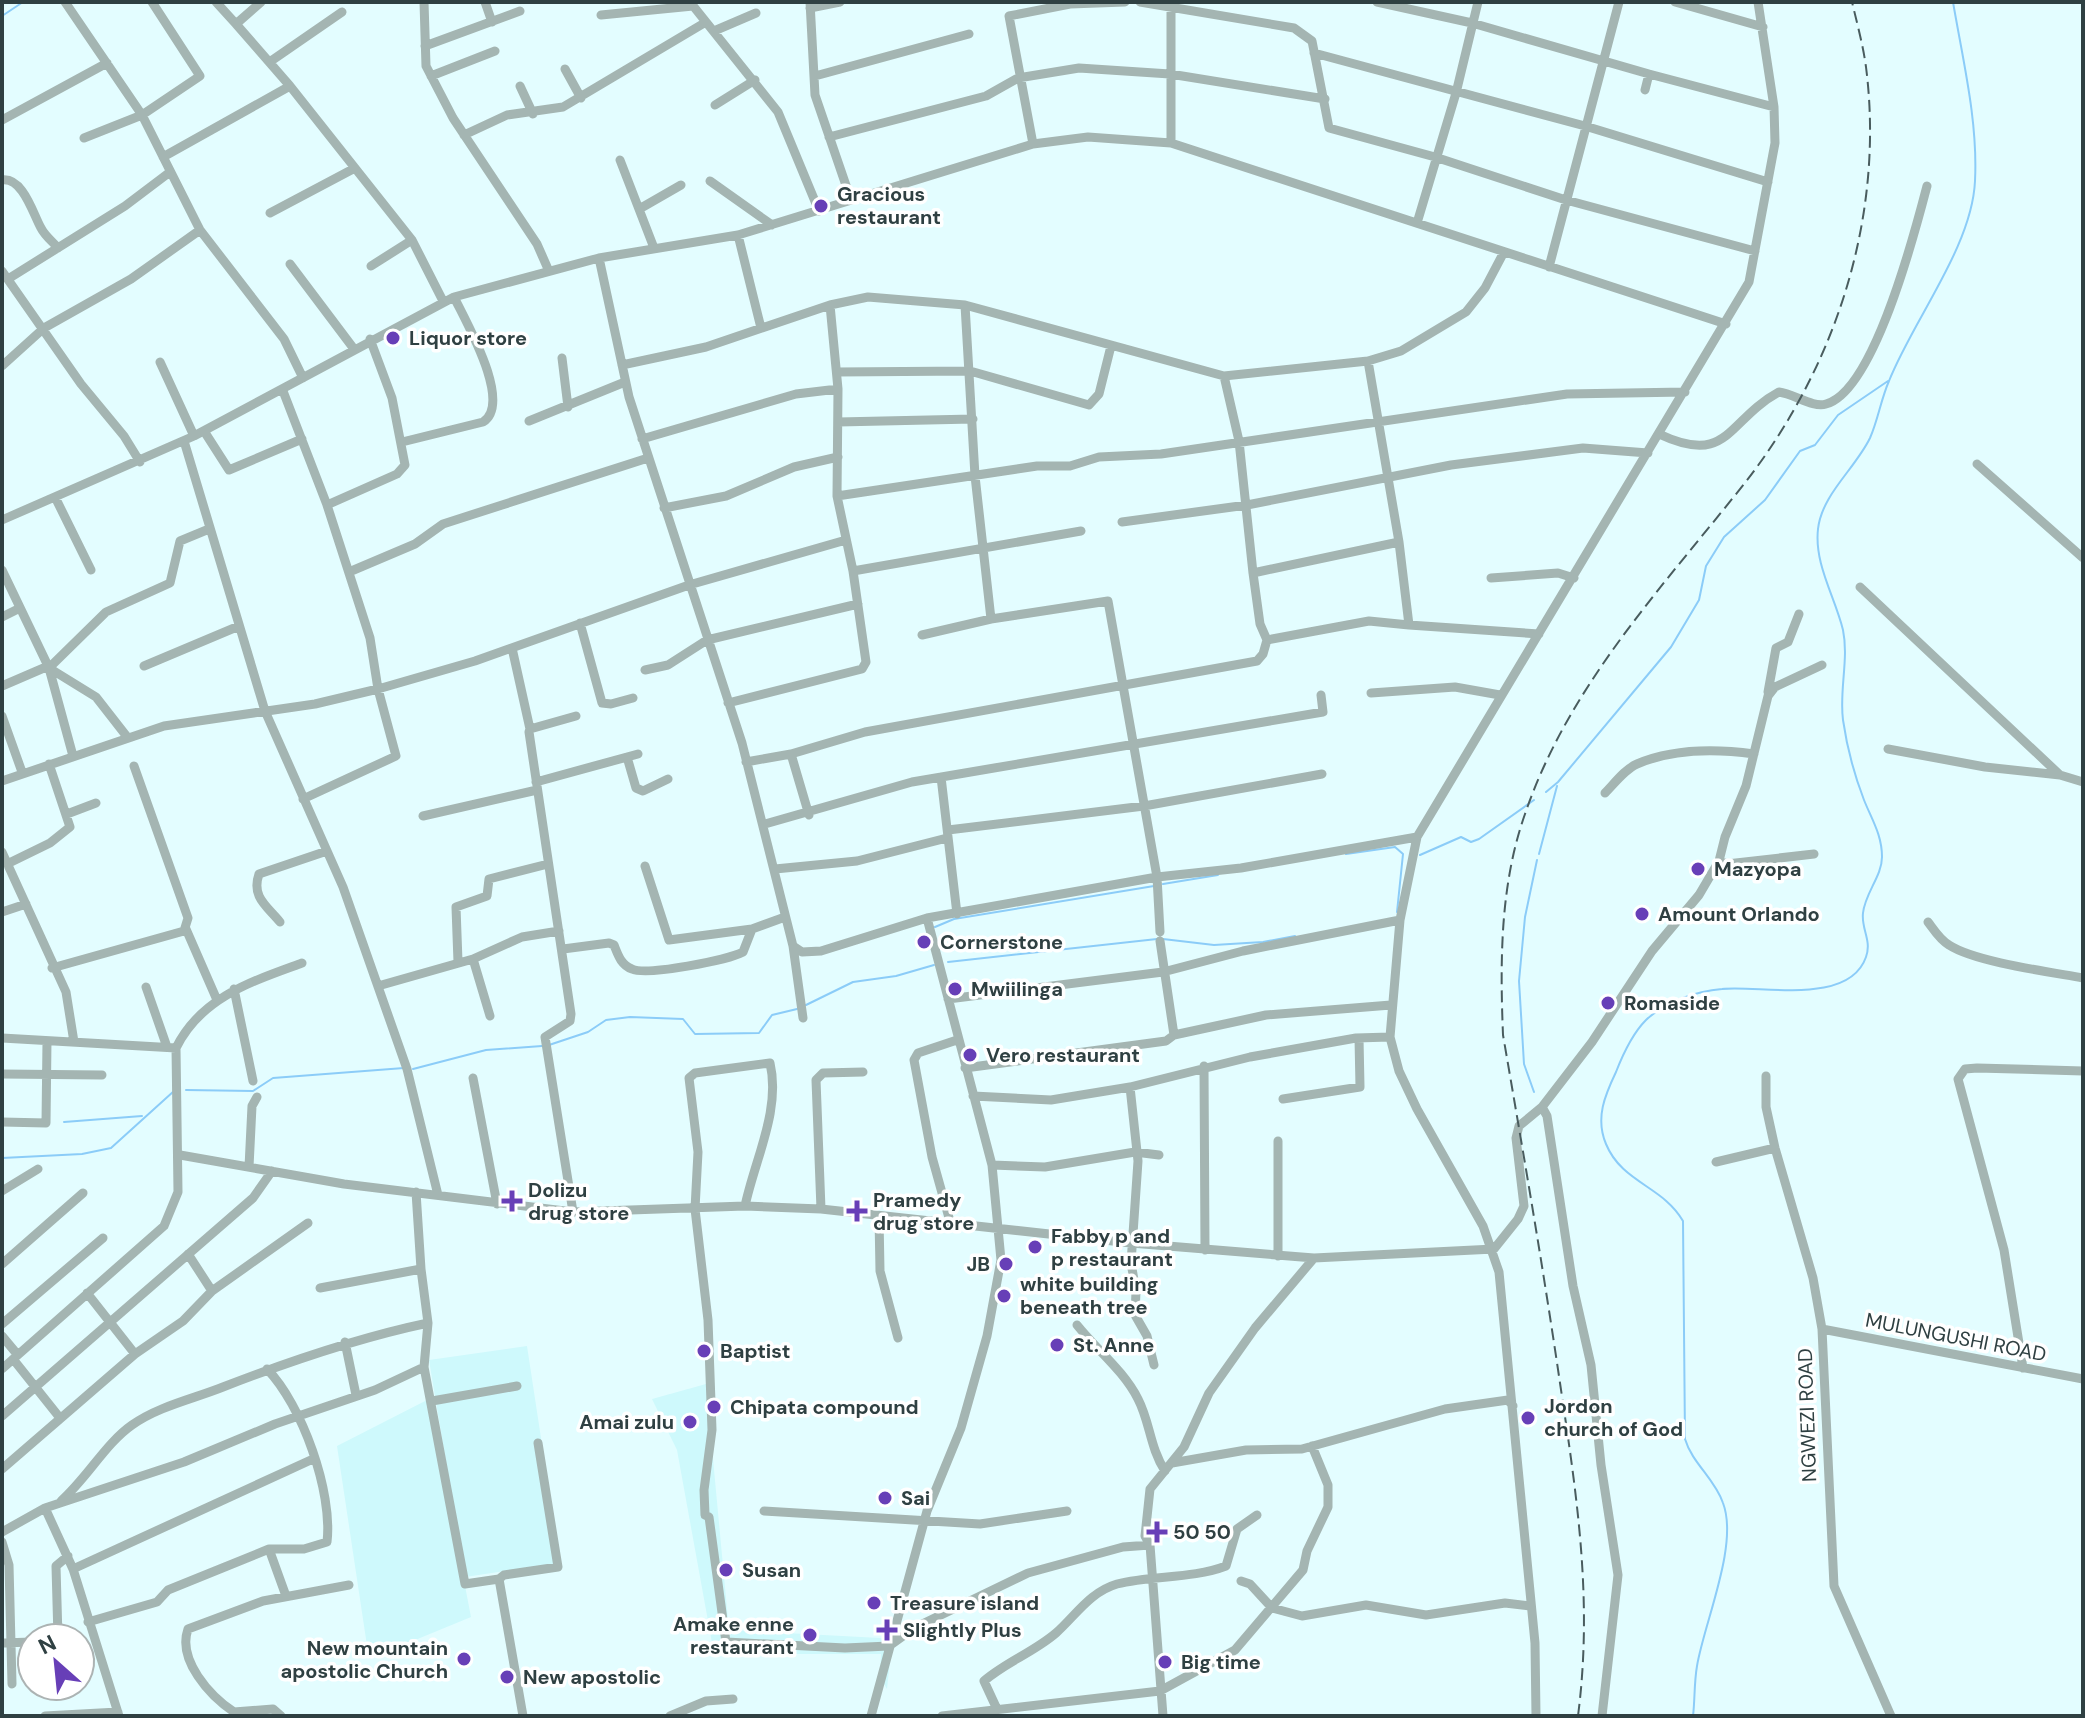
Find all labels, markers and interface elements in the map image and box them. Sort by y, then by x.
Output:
place label: Gracious restaurant [837,181,941,230]
marker: Gracious restaurant [812,197,830,215]
place label: Liquor store [409,325,527,351]
marker: Liquor store [384,329,402,347]
place label: Mazyopa [1714,856,1801,882]
marker: Mazyopa [1689,860,1707,878]
place label: Amount Orlando [1658,901,1820,927]
marker: Amount Orlando [1633,905,1651,923]
place label: Cornerstone [940,929,1063,955]
marker: Cornerstone [915,933,933,951]
place label: Mwiilinga [971,976,1063,1002]
marker: Mwiilinga [946,980,964,998]
place label: Romaside [1624,990,1720,1016]
marker: Romaside [1599,994,1617,1012]
place label: Vero restaurant [986,1042,1140,1068]
marker: Vero restaurant [961,1046,979,1064]
place label: Dolizu drug store [528,1177,629,1226]
place label: Pramedy drug store [873,1187,974,1236]
marker: Dolizu drug store [503,1192,521,1210]
marker: Pramedy drug store [848,1202,866,1220]
place label: Fabby p and p restaurant [1051,1223,1173,1272]
marker: Fabby p and p restaurant [1026,1238,1044,1256]
place label: JB [966,1251,990,1277]
marker: JB [997,1255,1015,1273]
place label: white building beneath tree [1020,1271,1159,1320]
marker: white building beneath tree [995,1287,1013,1305]
street label: MULUNGUSHI ROAD [1863,1307,2049,1367]
place label: St. Anne [1073,1332,1154,1358]
marker: St. Anne [1048,1336,1066,1354]
place label: Baptist [720,1338,790,1364]
marker: Baptist [695,1342,713,1360]
street label: NGWEZI ROAD [1792,1348,1822,1482]
place label: Jordon church of God [1544,1393,1683,1442]
place label: Chipata compound [730,1394,919,1420]
marker: Chipata compound [705,1398,723,1416]
place label: Amai zulu [579,1409,674,1435]
marker: Jordon church of God [1519,1409,1537,1427]
marker: Amai zulu [681,1413,699,1431]
place label: Sai [901,1485,930,1511]
marker: Sai [876,1489,894,1507]
place label: 50 50 [1173,1519,1231,1545]
marker: 50 50 [1148,1523,1166,1541]
place label: Susan [742,1557,801,1583]
marker: Susan [717,1561,735,1579]
place label: Treasure island [890,1590,1039,1616]
marker: Treasure island [865,1594,883,1612]
place label: Amake enne restaurant [673,1611,794,1660]
place label: Slightly Plus [903,1617,1022,1643]
marker: Slightly Plus [878,1621,896,1639]
north arrow [16,1622,96,1702]
marker: Amake enne restaurant [801,1626,819,1644]
text: N [33,1628,61,1661]
place label: New mountain apostolic Church [280,1635,448,1684]
place label: Big time [1181,1649,1261,1675]
marker: New mountain apostolic Church [455,1650,473,1668]
marker: Big time [1156,1653,1174,1671]
place label: New apostolic [523,1664,661,1690]
marker: New apostolic [498,1668,516,1686]

